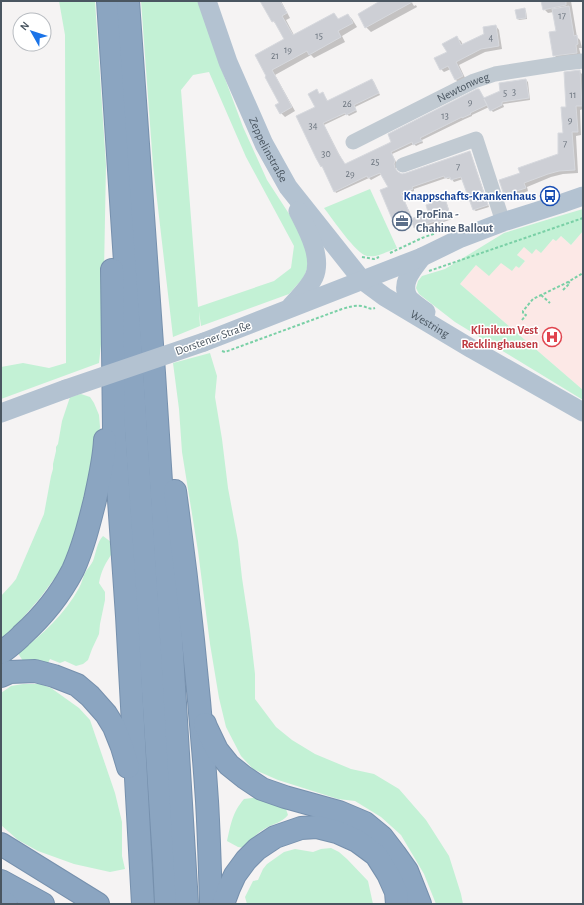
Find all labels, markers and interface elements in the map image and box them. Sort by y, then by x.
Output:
house number: 17 [558,11,566,21]
north arrow [12,12,52,52]
text: N [18,20,31,32]
house number: 15 [315,31,323,41]
house number: 4 [489,33,494,43]
house number: 19 [284,45,292,55]
house number: 21 [271,51,279,61]
street label: Newtonweg [435,70,491,105]
house number: 3 [512,87,516,97]
house number: 5 [503,88,507,98]
house number: 11 [570,90,576,100]
house number: 9 [468,97,473,107]
house number: 26 [342,99,352,109]
house number: 13 [441,111,449,121]
street label: Zeppelinstraße [247,115,290,184]
house number: 9 [568,115,573,125]
house number: 34 [309,121,318,131]
house number: 7 [563,139,567,149]
house number: 30 [321,149,331,159]
house number: 25 [371,157,379,167]
house number: 7 [456,162,460,172]
house number: 29 [345,169,355,179]
bus stop icon: Knappschafts-Krankenhaus [539,185,561,207]
place label: Knappschafts-Krankenhaus [404,190,536,202]
place label: ProFina - Chahine Ballout [416,208,493,234]
office icon: ProFina - Chahine Ballout [391,210,413,232]
street label: Westring [408,308,451,340]
street label: Dorstener Straße [174,319,252,357]
place label: Klinikum Vest Recklinghausen [461,324,538,350]
hospital icon: Klinikum Vest Recklinghausen [541,326,563,348]

